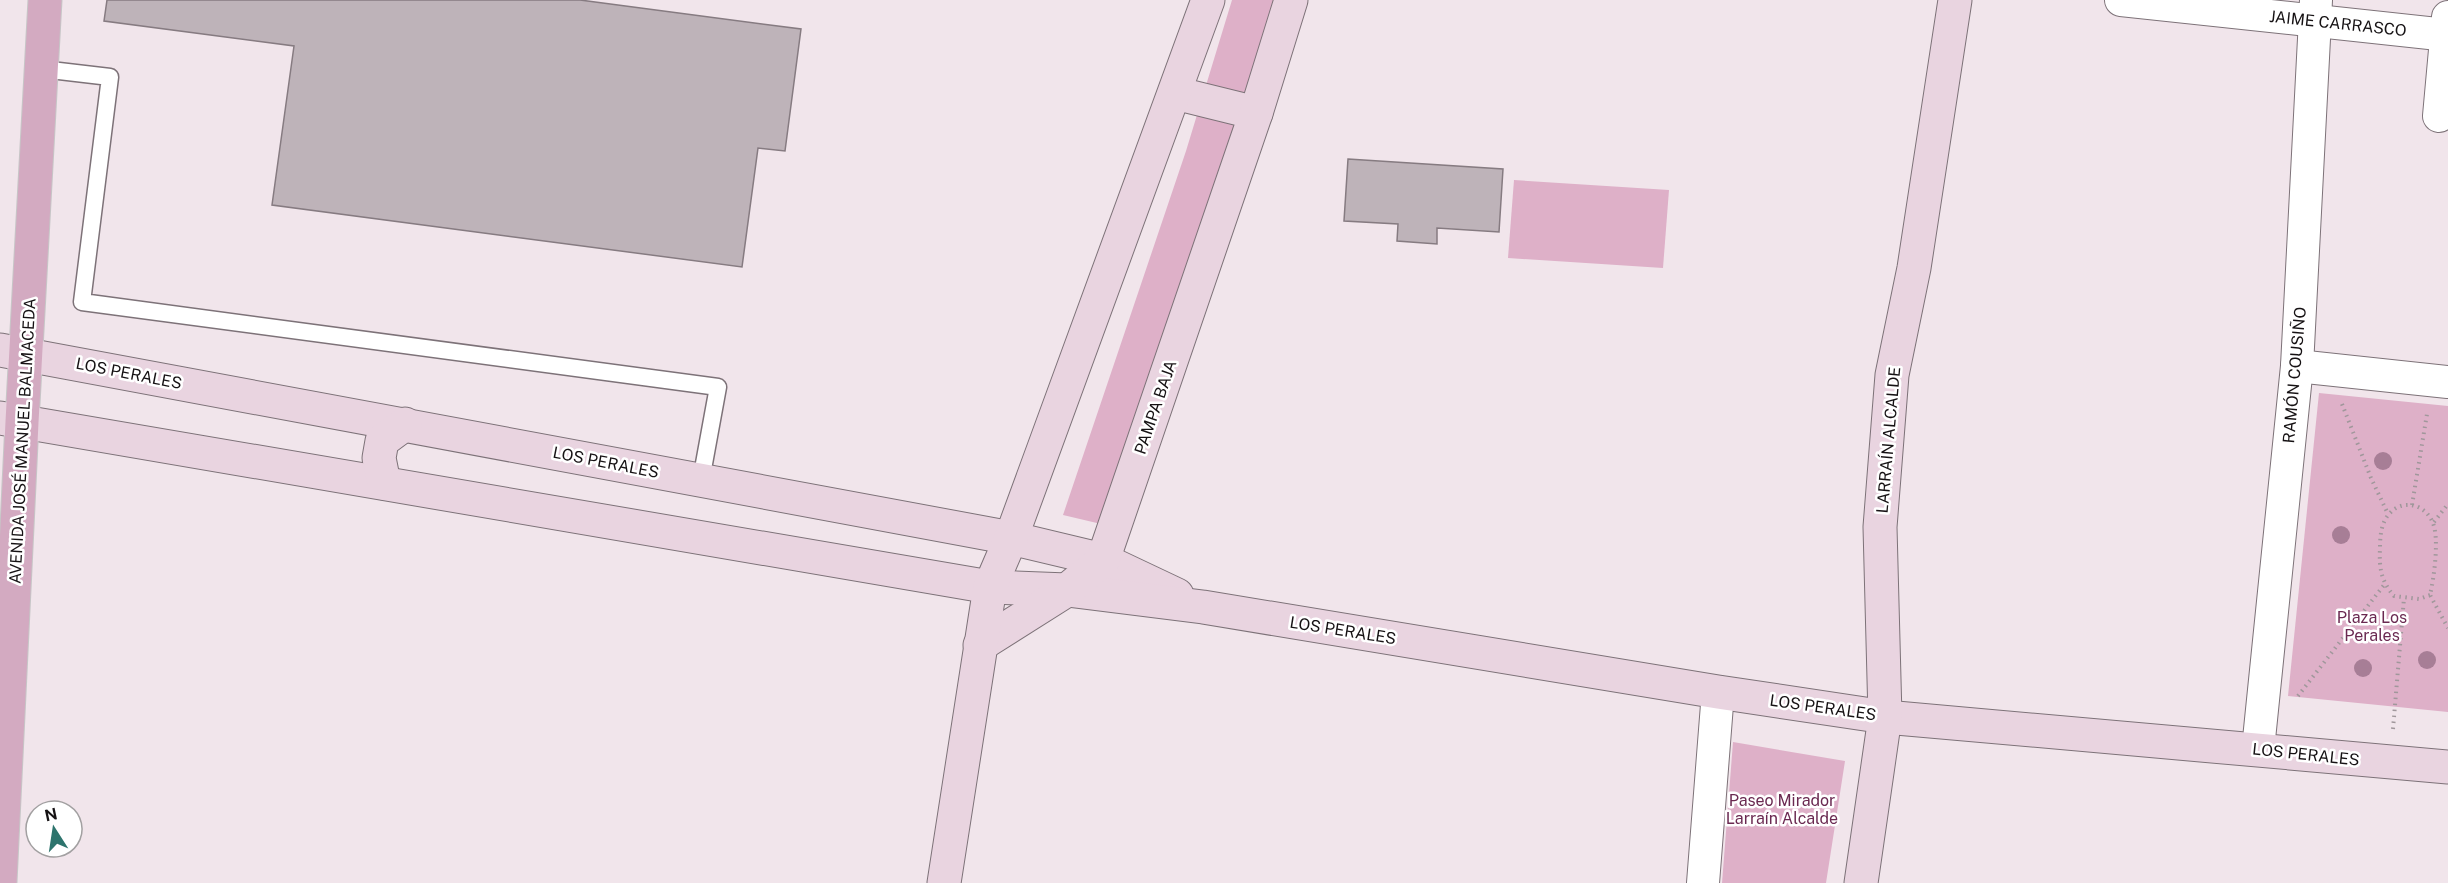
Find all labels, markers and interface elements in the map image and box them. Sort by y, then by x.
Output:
street label: JAIME CARRASCO [2268,7,2407,40]
street label: AVENIDA JOSÉ MANUEL BALMACEDA [5,298,39,584]
street label: RAMÓN COUSIÑO [2278,306,2310,444]
street label: LOS PERALES [74,354,184,393]
street label: PAMPA BAJA [1130,358,1180,457]
street label: LARRAÍN ALCALDE [1872,366,1904,514]
street label: LOS PERALES [551,443,661,482]
park label: Plaza Los Perales [2337,608,2407,645]
street label: LOS PERALES [1288,613,1398,648]
street label: LOS PERALES [1768,691,1878,724]
street label: LOS PERALES [2251,739,2360,770]
park label: Paseo Mirador Larraín Alcalde [1726,791,1838,828]
north arrow [24,799,84,859]
text: N [43,804,59,825]

